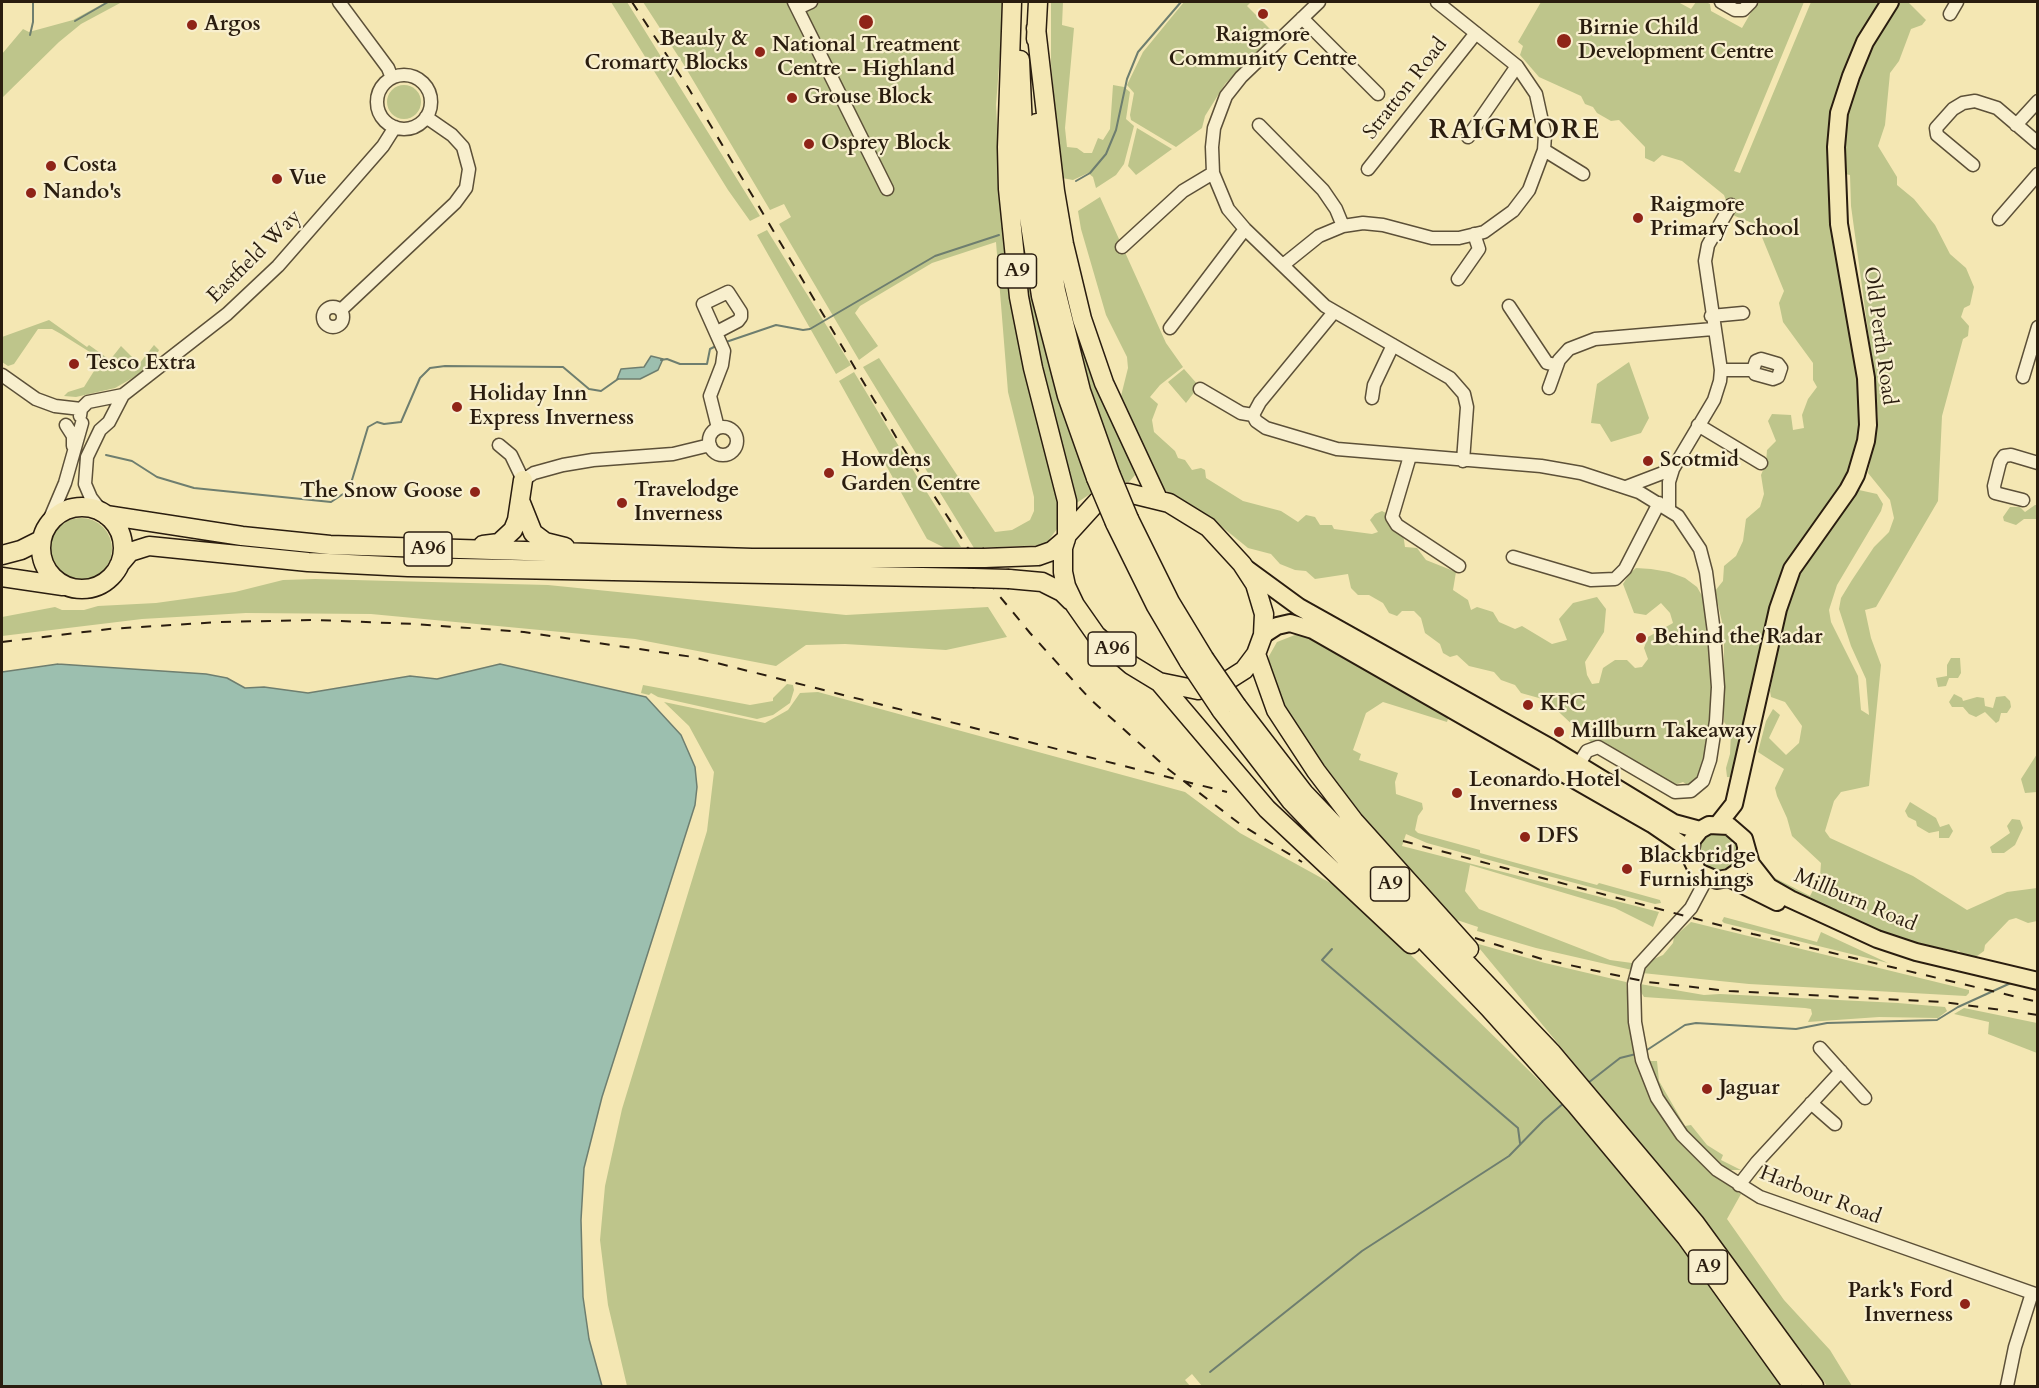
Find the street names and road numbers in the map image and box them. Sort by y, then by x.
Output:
street label: Stratton Road [1358,33,1454,145]
street label: Eastfield Way [203,205,307,309]
road number: A9 [998,254,1036,288]
street label: Old Perth Road [1857,265,1901,407]
road number: A96 [404,532,452,566]
road number: A96 [1088,632,1136,666]
street label: Millburn Road [1790,864,1920,938]
road number: A9 [1370,867,1410,901]
street label: Harbour Road [1756,1161,1884,1231]
road number: A9 [1688,1250,1728,1284]

